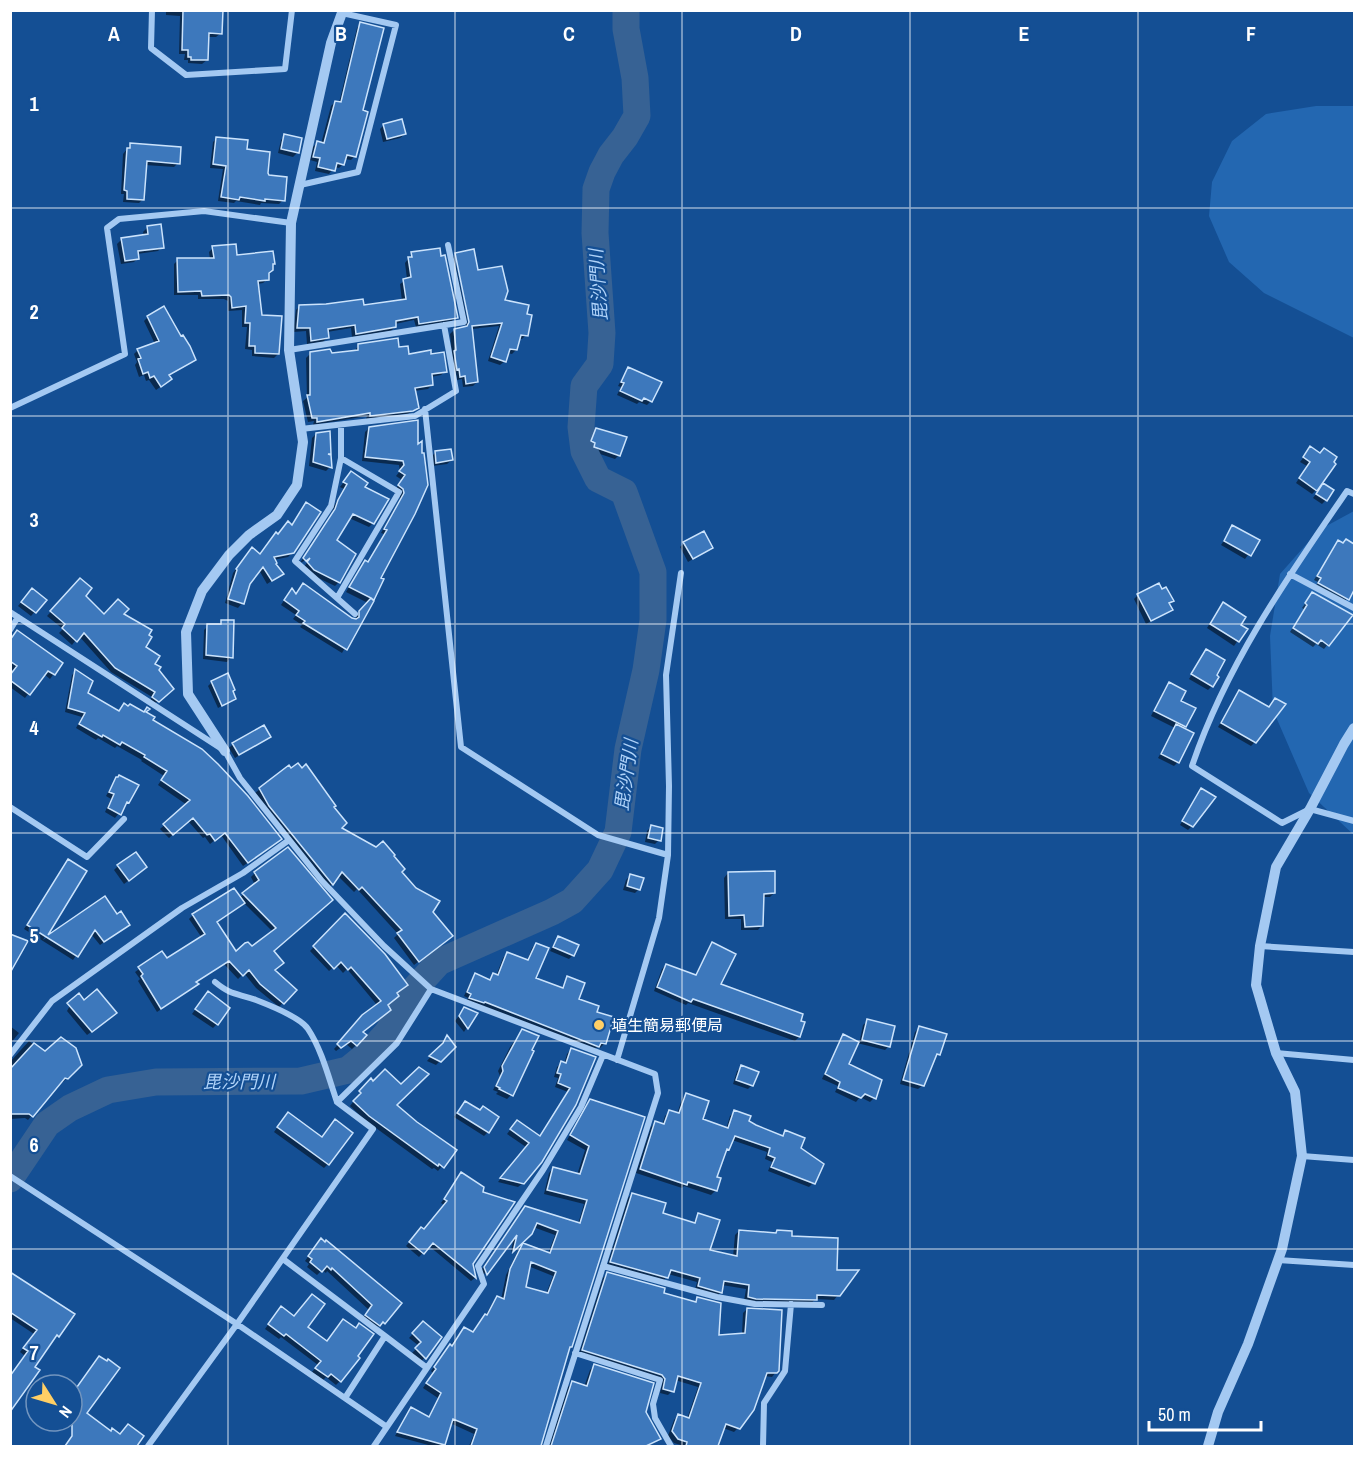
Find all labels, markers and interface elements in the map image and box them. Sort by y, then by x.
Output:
text: A [108,20,120,47]
text: B [335,20,347,47]
text: C [563,20,575,47]
text: D [790,20,802,47]
text: E [1019,20,1030,47]
text: F [1246,20,1256,47]
text: 1 [29,90,39,117]
water label: 毘沙門川 [583,246,613,322]
text: 2 [29,298,39,325]
text: 3 [29,506,39,533]
text: 4 [29,714,39,741]
water label: 毘沙門川 [609,736,644,812]
text: 5 [29,922,39,949]
place label: 埴生簡易郵便局 [611,1014,723,1036]
marker: 埴生簡易郵便局 [592,1018,606,1032]
water label: 毘沙門川 [203,1069,277,1094]
text: 6 [29,1131,39,1158]
text: 7 [29,1339,39,1366]
north arrow [24,1373,84,1433]
scale bar [1149,1394,1262,1432]
text: N [54,1402,78,1422]
text: 50 m [1158,1402,1191,1427]

